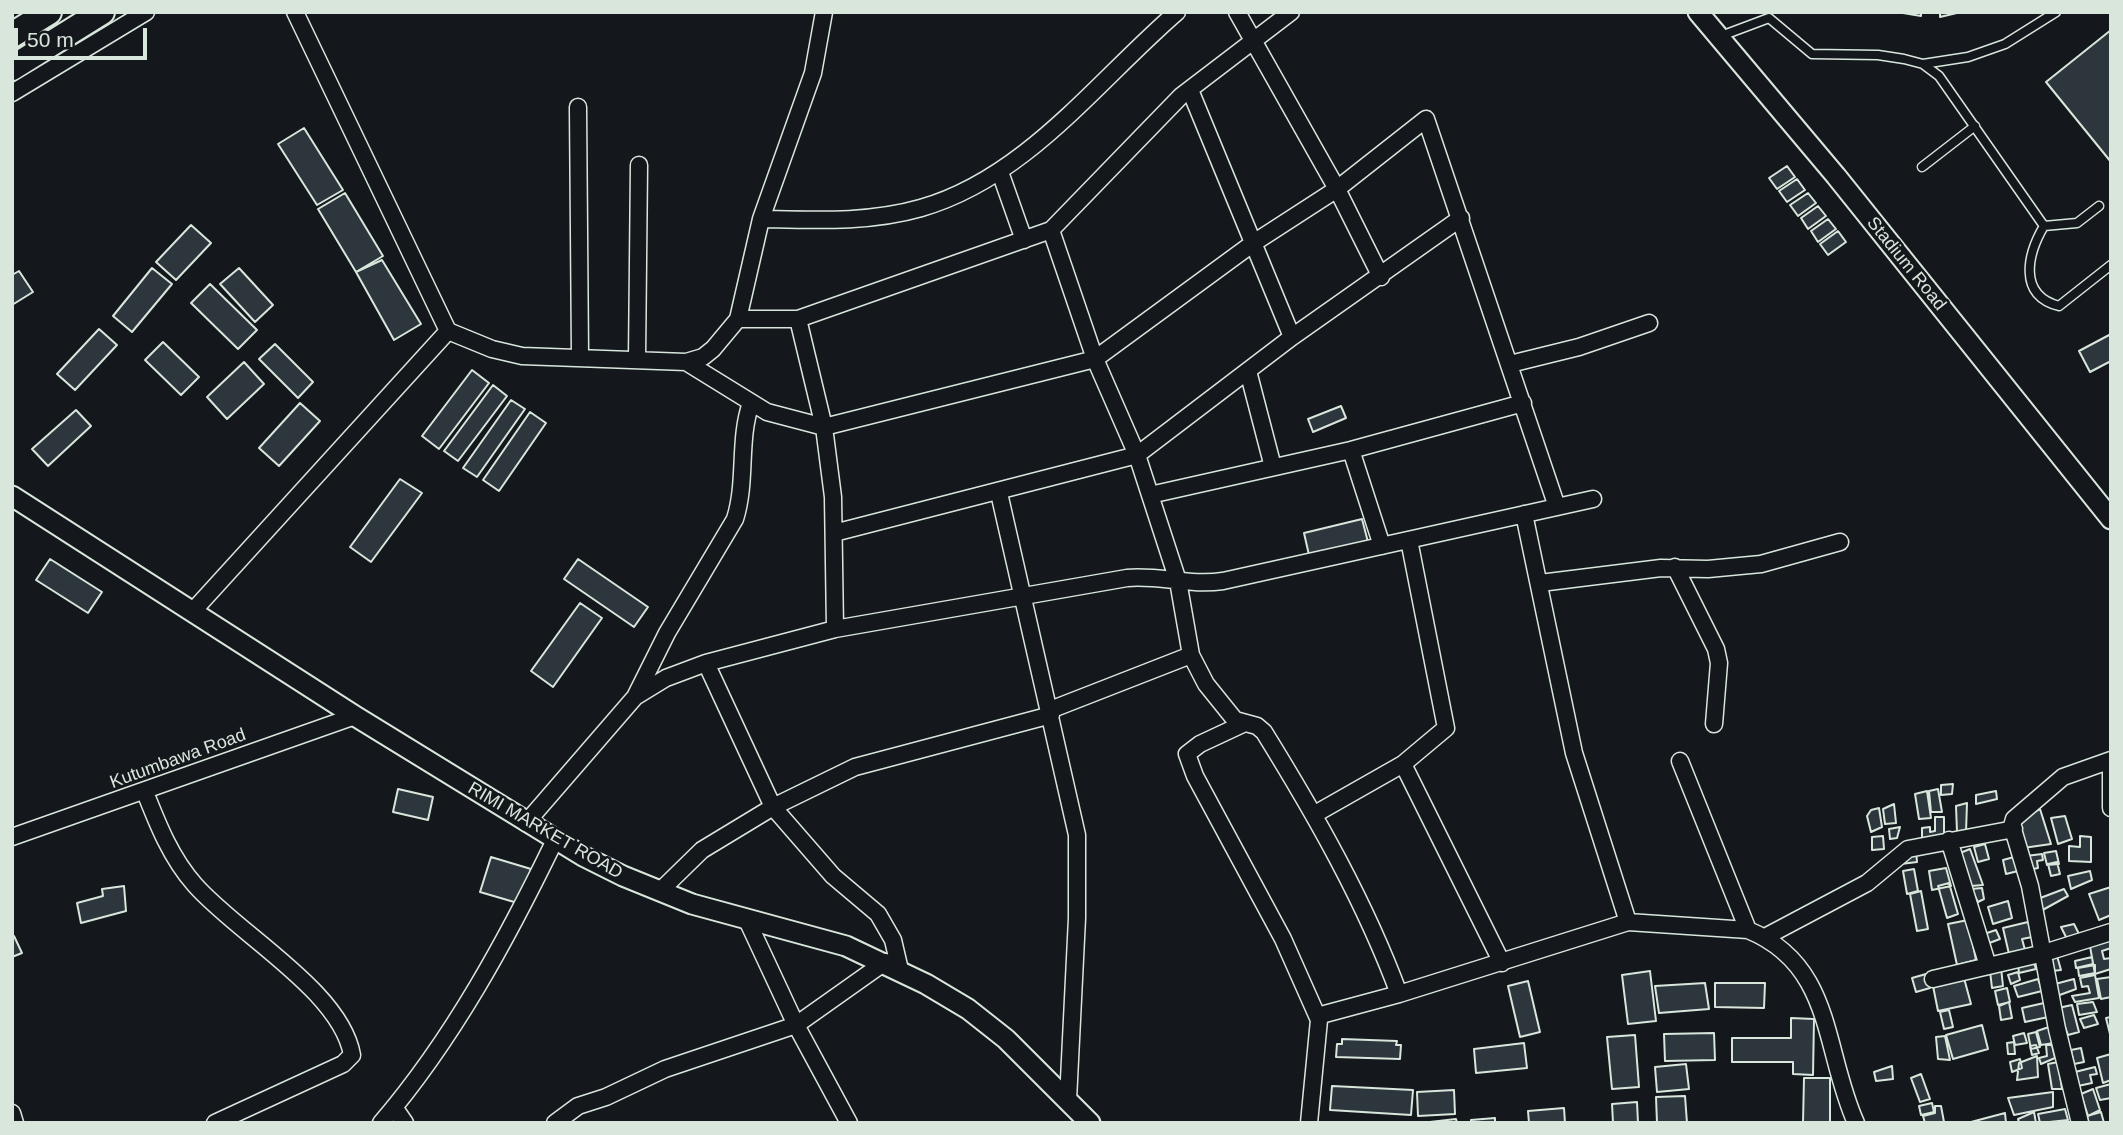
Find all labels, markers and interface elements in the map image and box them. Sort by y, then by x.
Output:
scale bar [18,14,150,58]
text: 50 m [27,28,74,51]
street label: Stadium Road [1862,213,1950,315]
street label: Kutumbawa Road [107,724,249,794]
street label: RIMI MARKET ROAD [464,778,626,884]

